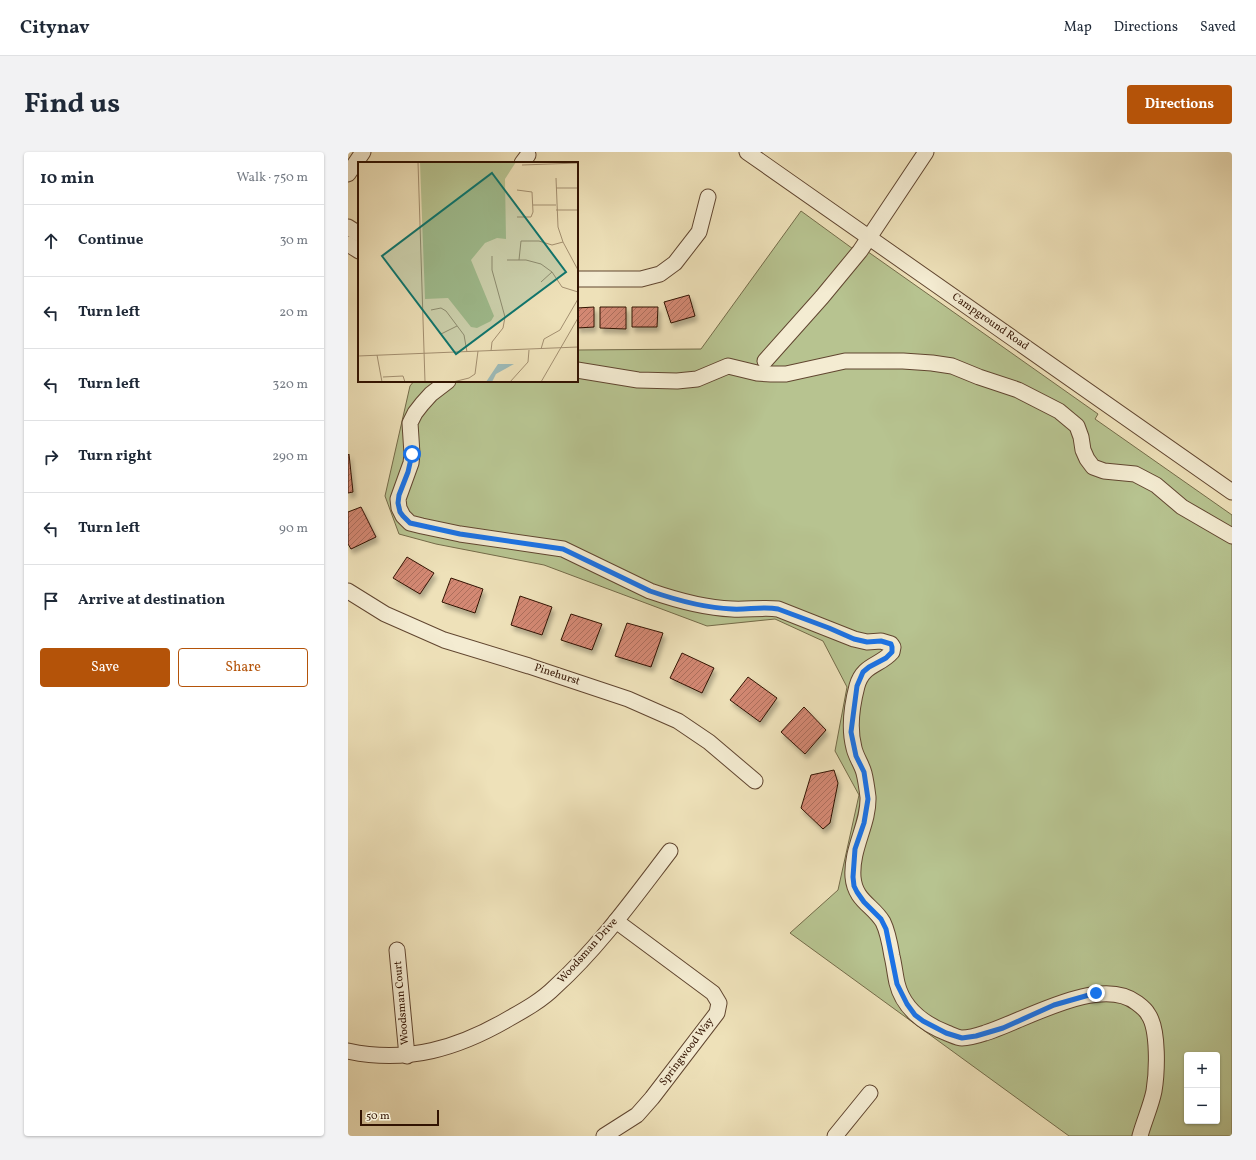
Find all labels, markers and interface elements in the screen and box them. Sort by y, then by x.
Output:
text: Citynav [20,15,90,41]
text: Map [1064,18,1092,37]
text: Directions [1114,18,1178,37]
text: Saved [1200,18,1236,37]
text: Find us [24,85,120,124]
button: Directions [1127,85,1232,124]
inset map [358,162,578,382]
text: 10 min [40,167,94,190]
text: Walk · 750 m [236,169,308,187]
icon: ahead [40,230,62,252]
text: Continue [78,230,143,251]
text: 30 m [280,232,308,250]
street label: Campground Road [949,290,1031,354]
icon: left [40,302,62,324]
text: Turn left [78,302,140,323]
text: 20 m [279,304,308,322]
icon: left [40,374,62,396]
text: Turn left [78,374,140,395]
text: 320 m [273,376,308,394]
route start [403,445,421,463]
icon: right [40,446,62,468]
text: Turn right [78,446,152,467]
text: 290 m [272,448,308,466]
icon: left [40,518,62,540]
text: Turn left [78,518,140,539]
text: 90 m [279,520,308,538]
icon: arrive [40,590,62,612]
text: Arrive at destination [78,590,225,611]
button: Save [40,648,170,687]
button: Share [178,648,308,687]
street label: Pinehurst [532,661,582,690]
street label: Woodsman Drive [554,915,622,987]
street label: Woodsman Court [391,960,413,1046]
route end [1087,984,1105,1002]
street label: Springwood Way [656,1015,718,1089]
map controls [1184,1052,1220,1124]
button: + [1184,1052,1220,1088]
button: − [1184,1088,1220,1124]
scale bar [360,1108,439,1127]
text: 50 m [366,1109,390,1124]

